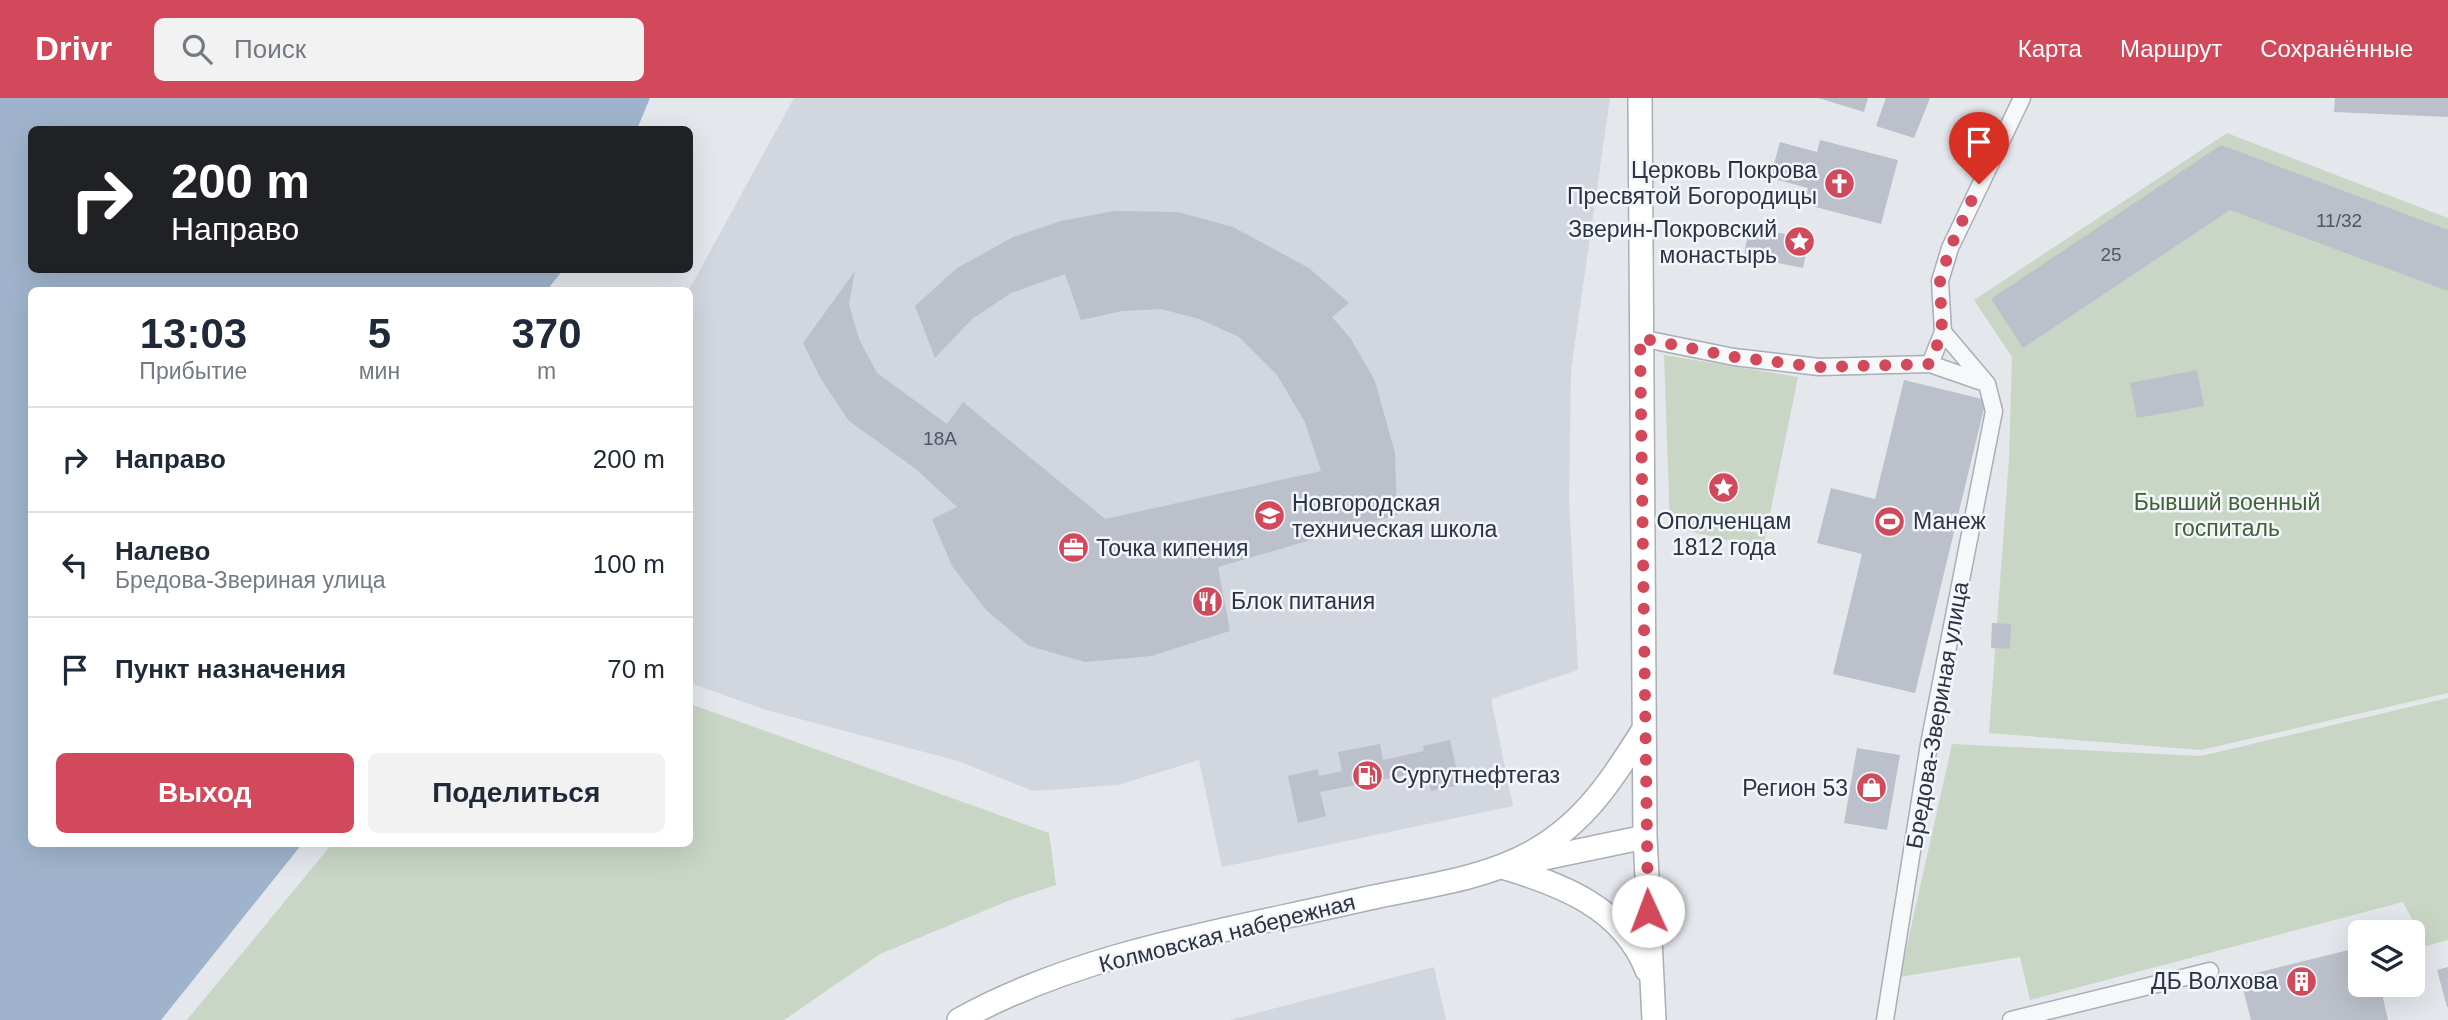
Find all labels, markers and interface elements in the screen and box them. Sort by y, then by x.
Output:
search box [154,18,644,81]
text: Drivr [35,30,112,67]
icon: search [178,30,216,68]
text: Поиск [234,34,306,64]
text: Карта [2018,35,2082,62]
text: Маршрут [2120,35,2222,62]
text: Сохранённые [2260,35,2413,62]
pin [1949,112,2009,184]
icon: arrive [1960,123,1998,161]
icon: right [56,154,147,245]
text: 200 m [171,154,310,208]
place label: Церковь Покрова Пресвятой Богородицы [1567,157,1817,209]
church icon: Церковь Покрова Пресвятой Богородицы [1823,166,1857,200]
house number: 11/32 [2316,210,2362,231]
text: Направо [171,211,299,247]
place label: Зверин-Покровский монастырь [1568,216,1777,268]
place icon: Зверин-Покровский монастырь [1783,225,1817,259]
house number: 25 [2100,244,2122,265]
text: 13:03 [140,310,247,357]
text: 5 [368,310,391,357]
text: 370 [512,310,582,357]
text: Прибытие [139,358,247,384]
text: мин [359,358,400,384]
text: m [537,358,556,384]
house number: 18А [923,428,957,449]
icon: right [56,441,94,479]
text: Направо [115,444,226,474]
text: 200 m [593,444,665,474]
place icon: Ополченцам 1812 года [1707,470,1741,504]
park label: Бывший военный госпиталь [2134,489,2320,541]
place label: Новгородская техническая школа [1292,490,1498,542]
school or university icon: Новгородская техническая школа [1252,499,1286,533]
sports icon: Манеж [1873,504,1907,538]
place label: Ополченцам 1812 года [1657,508,1791,560]
place label: Манеж [1913,508,1986,534]
office icon: Точка кипения [1056,531,1090,565]
place label: Точка кипения [1096,535,1248,561]
text: Налево [115,536,210,566]
icon: left [56,546,94,584]
text: 100 m [593,549,665,579]
text: Бредова-Звериная улица [115,567,386,593]
street label: Бредова-Звериная улица [1901,579,1973,851]
restaurant icon: Блок питания [1191,584,1225,618]
place label: Блок питания [1231,588,1375,614]
icon: arrive [56,651,94,689]
text: Пункт назначения [115,654,346,684]
text: 70 m [607,654,665,684]
button: Выход [56,753,354,833]
button: Поделиться [368,753,665,833]
fuel station icon: Сургутнефтегаз [1351,758,1385,792]
place label: Сургутнефтегаз [1391,762,1560,788]
shop icon: Регион 53 [1854,771,1888,805]
place label: Регион 53 [1742,775,1848,801]
position arrow [1611,874,1685,948]
street label: Колмовская набережная [1096,889,1358,977]
map controls [2348,920,2425,997]
button: layers [2348,920,2425,997]
building icon: ДБ Волхова [2284,964,2318,998]
place label: ДБ Волхова [2151,968,2278,994]

